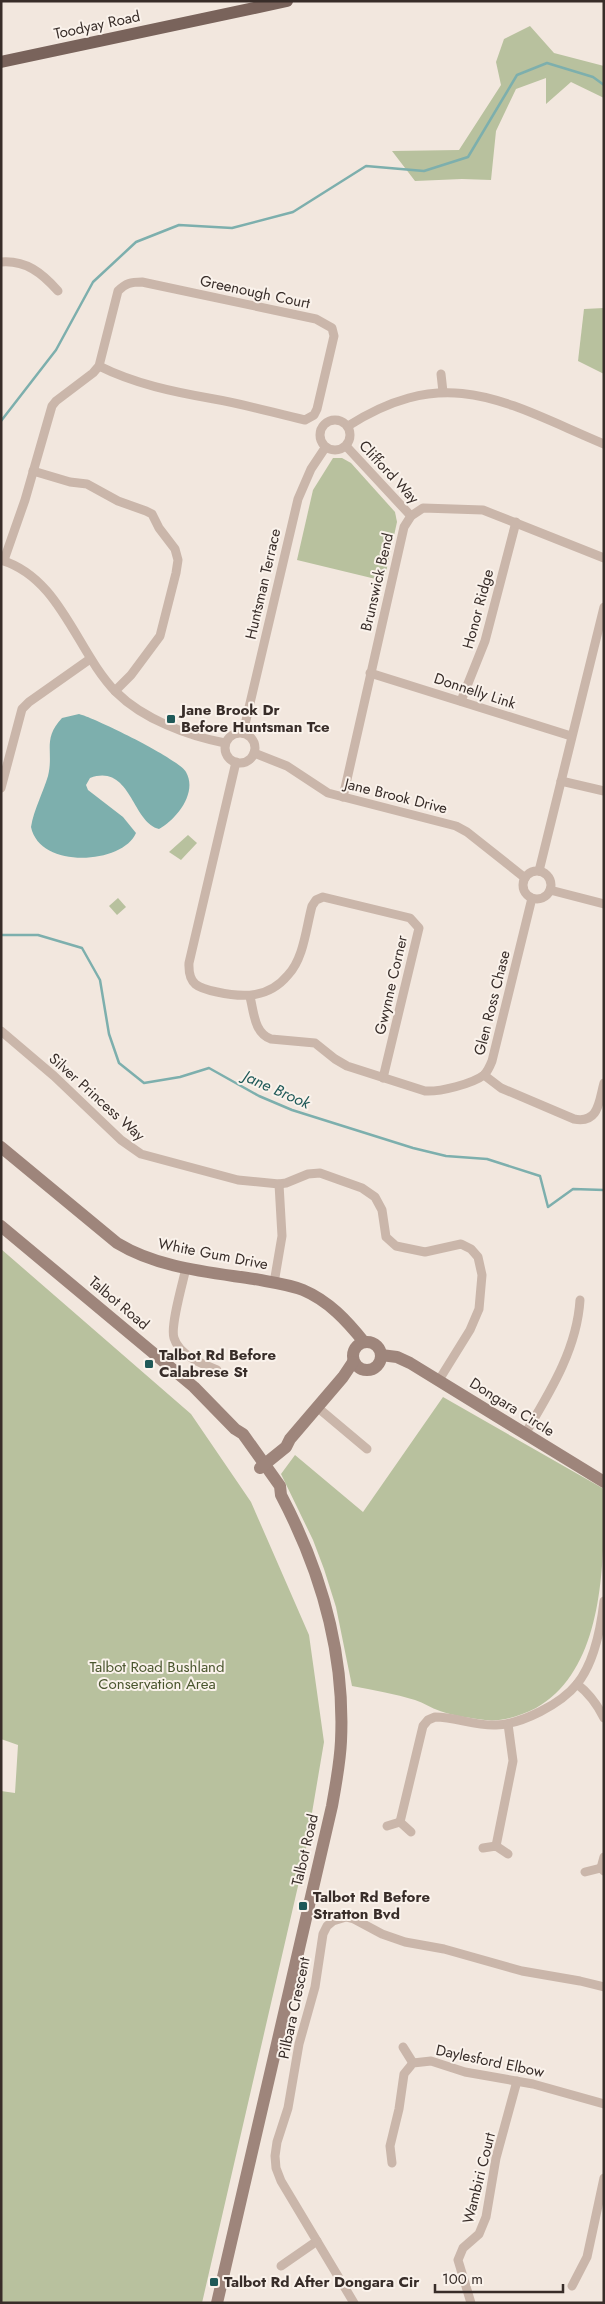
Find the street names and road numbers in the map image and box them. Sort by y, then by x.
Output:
street label: Toodyay Road [52,5,142,45]
street label: Greenough Court [198,270,312,314]
street label: Clifford Way [354,435,424,509]
street label: Huntsman Terrace [240,526,286,642]
street label: Brunswick Bend [355,531,399,633]
street label: Honor Ridge [457,566,499,651]
street label: Donnelly Link [431,667,519,715]
street label: Jane Brook Drive [340,772,450,819]
street label: Gwynne Corner [369,932,413,1037]
street label: Glen Ross Chase [468,948,516,1058]
street label: Silver Princess Way [44,1048,150,1147]
street label: White Gum Drive [156,1233,270,1275]
street label: Talbot Road [84,1271,154,1335]
street label: Dongara Circle [465,1372,559,1442]
street label: Talbot Road [286,1812,324,1888]
street label: Pilbara Crescent [272,1955,316,2061]
street label: Daylesford Elbow [434,2039,547,2083]
street label: Wambiri Court [457,2130,501,2226]

